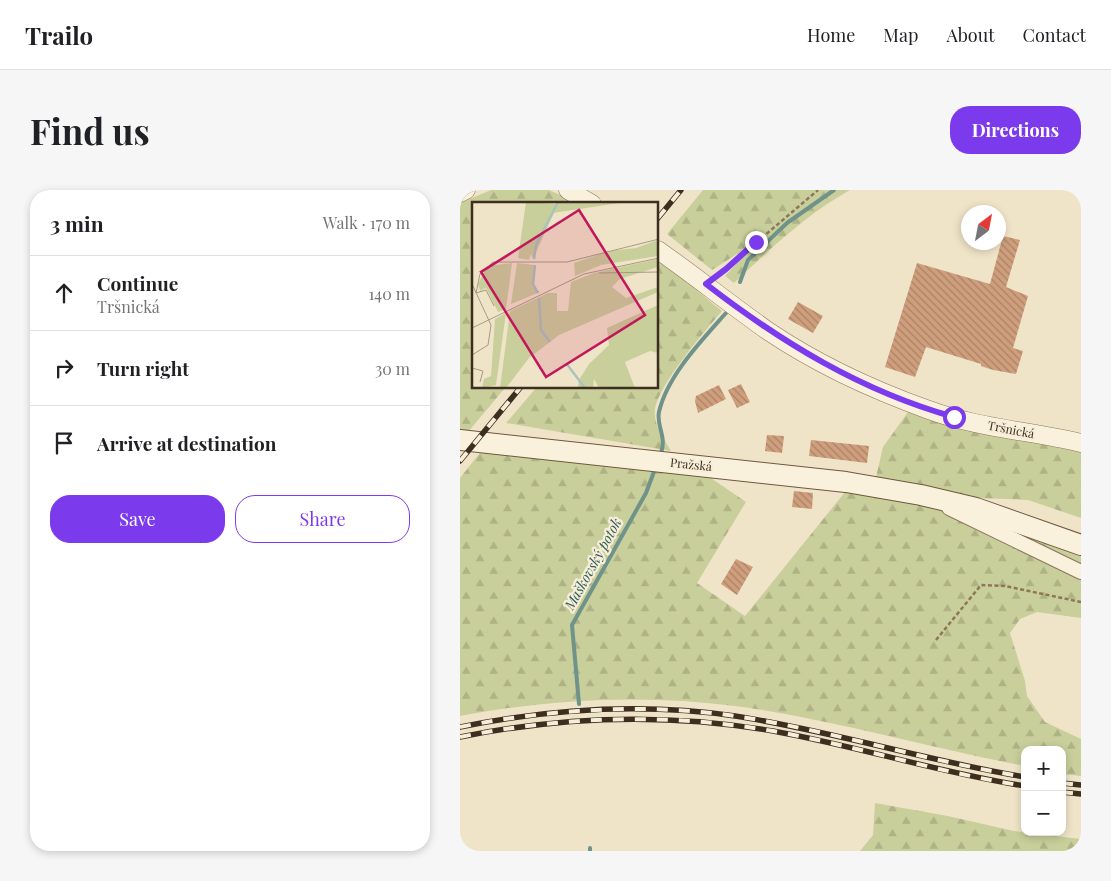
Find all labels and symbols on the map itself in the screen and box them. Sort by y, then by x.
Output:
inset map [472,202,659,389]
north arrow [961,205,1006,250]
route end [745,231,768,254]
route start [943,406,966,429]
street label: Tršnická [987,417,1036,441]
street label: Pražská [669,454,713,474]
water label: Maškovský potok [559,515,626,614]

